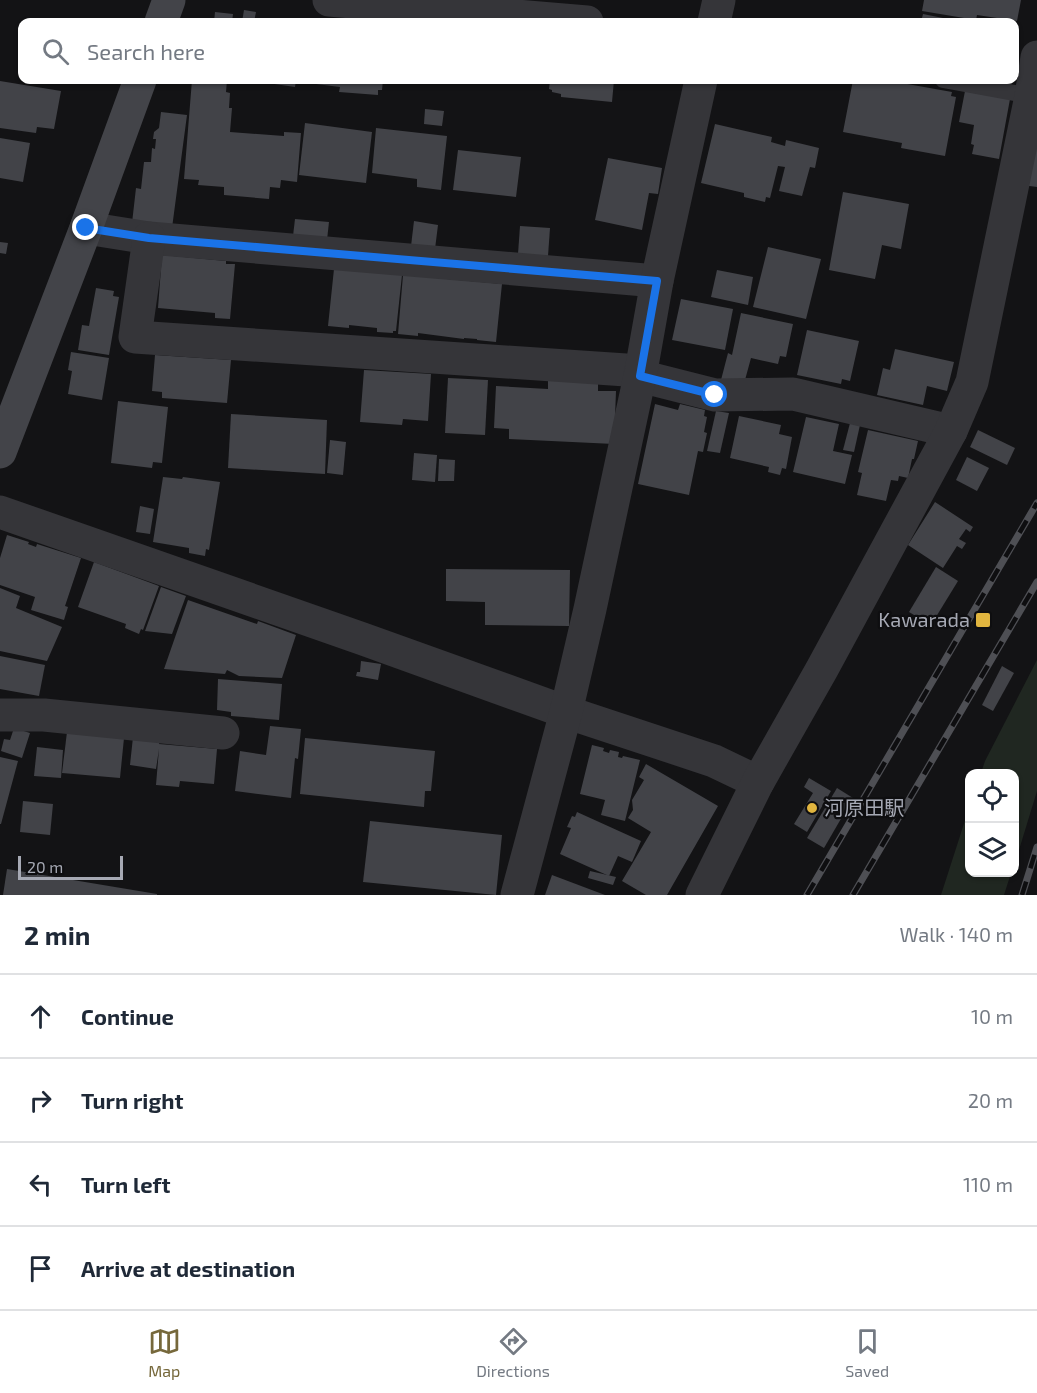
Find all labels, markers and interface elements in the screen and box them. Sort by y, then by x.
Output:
search box [18,18,1019,84]
icon: search [39,35,72,68]
text: Search here [87,38,205,64]
route end [72,214,98,240]
route start [701,381,727,407]
place label: Kawarada [878,607,970,631]
marker: Kawarada [974,611,992,629]
map controls [965,769,1019,877]
button: locate [965,769,1019,823]
place label: 河原田駅 [824,795,904,819]
marker: 河原田駅 [805,801,819,815]
button: layers [965,823,1019,877]
scale bar [18,853,123,880]
text: 20 m [27,857,63,876]
text: 2 min [24,919,90,950]
text: Walk · 140 m [899,922,1013,946]
icon: ahead [24,1000,57,1033]
text: Continue [81,1003,174,1029]
text: 10 m [971,1004,1013,1028]
icon: right [24,1084,57,1117]
text: Turn right [81,1087,183,1113]
text: 20 m [968,1088,1013,1112]
icon: left [24,1168,57,1201]
text: Turn left [81,1171,170,1197]
text: 110 m [963,1172,1013,1196]
icon: arrive [24,1252,57,1285]
text: Arrive at destination [81,1255,295,1281]
tab: Map [148,1325,181,1380]
tab: Directions [476,1325,550,1380]
tab: Saved [845,1325,889,1380]

